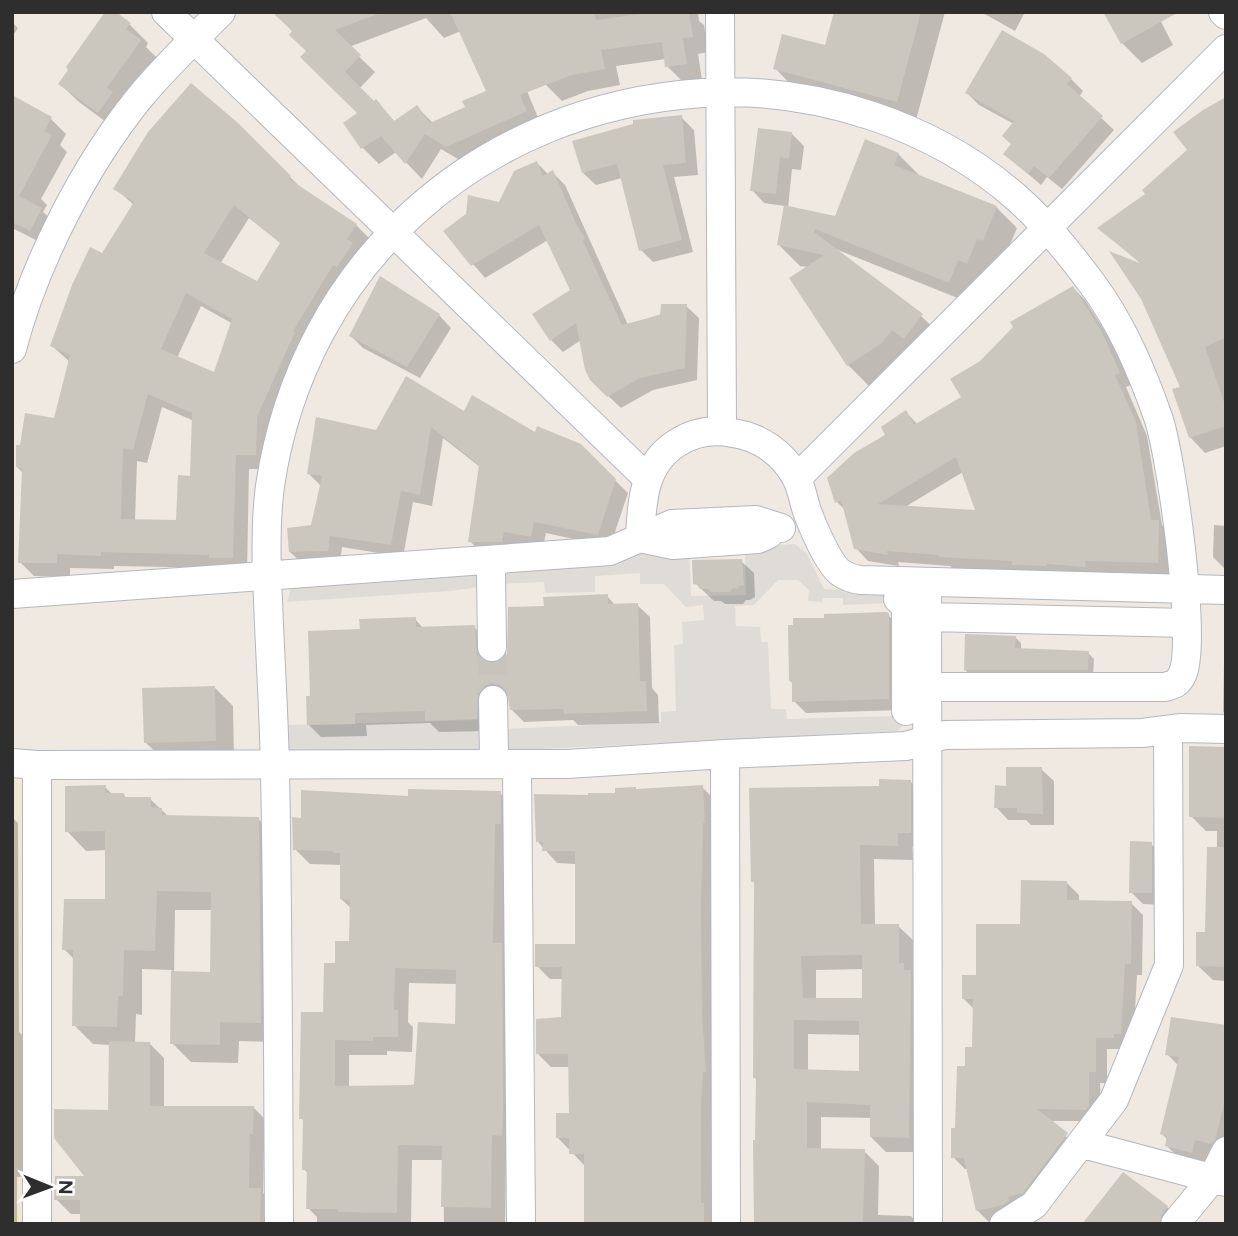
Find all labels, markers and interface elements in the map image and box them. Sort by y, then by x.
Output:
north arrow [14,1152,84,1222]
text: N [54,1180,77,1195]

